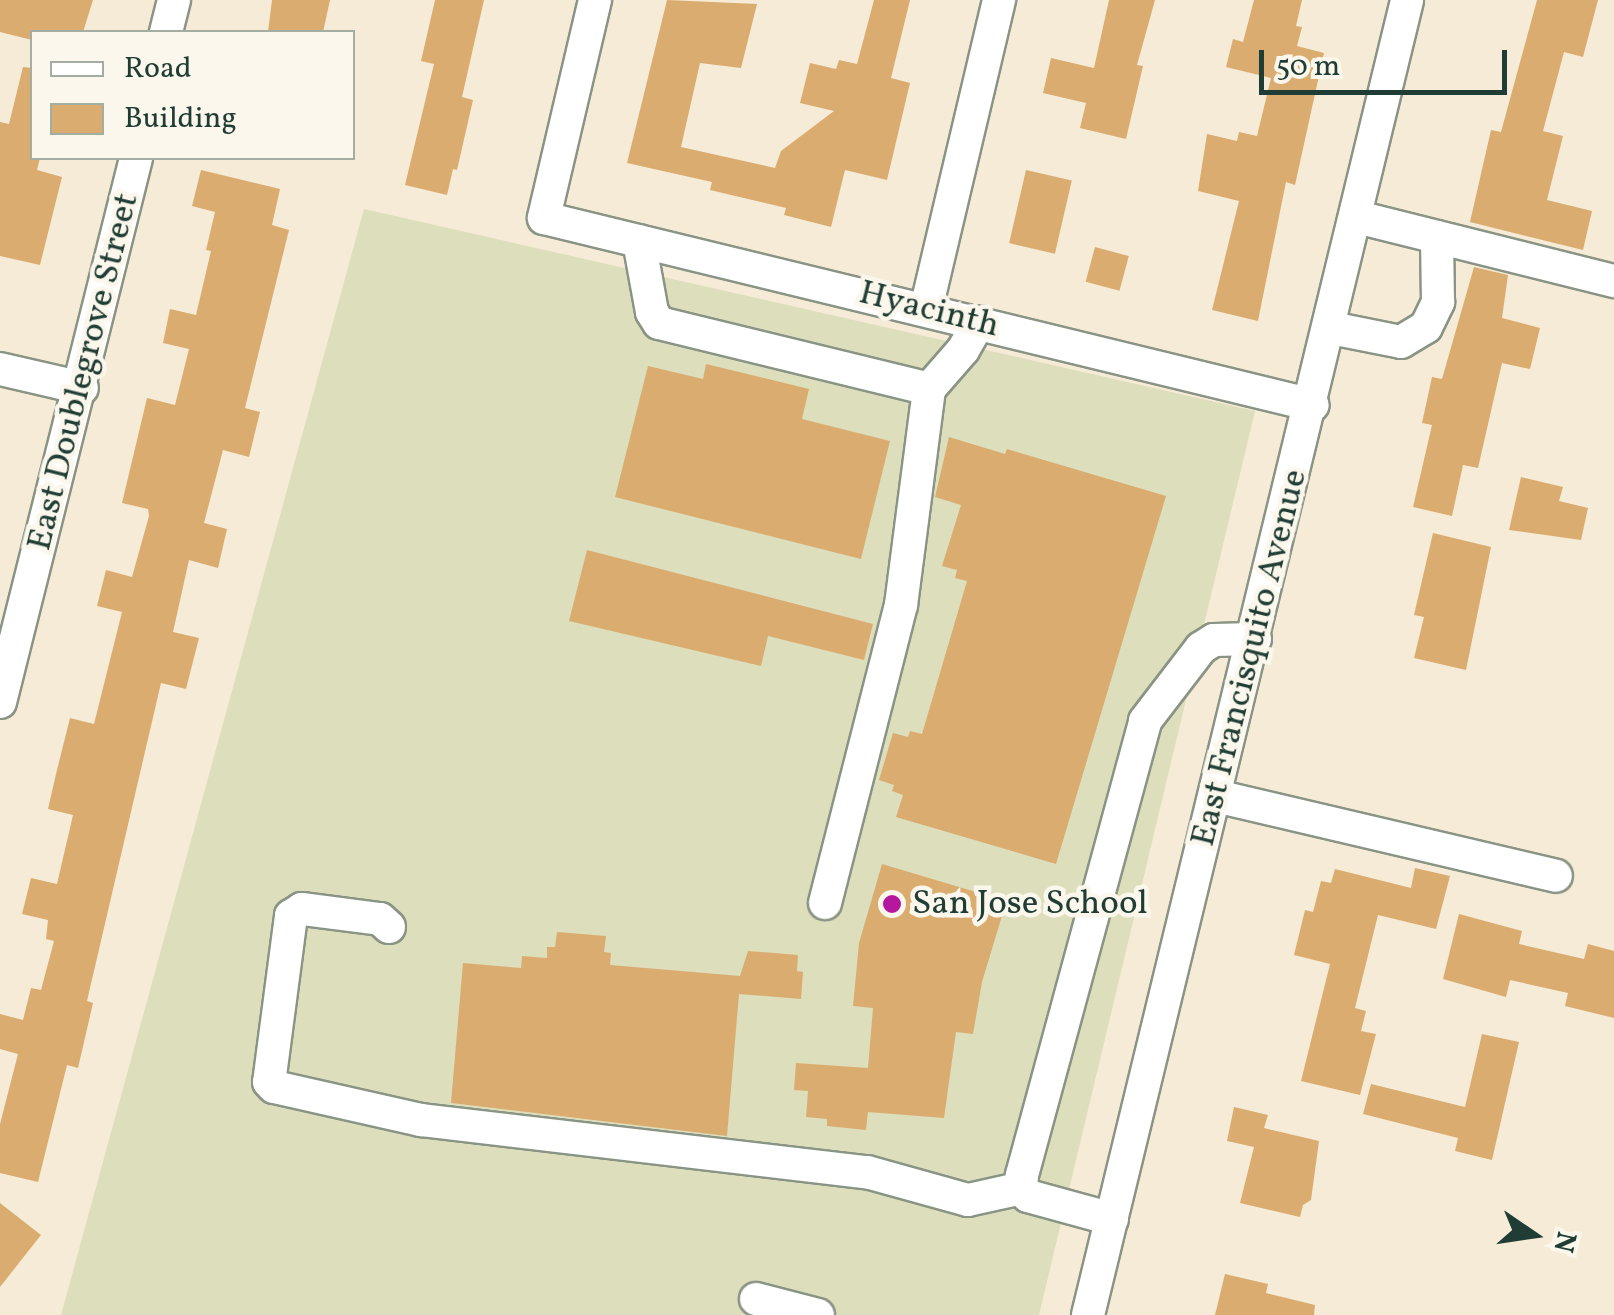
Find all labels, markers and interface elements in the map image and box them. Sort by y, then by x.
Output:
legend [30,30,355,160]
scale bar [1264,30,1512,92]
text: 50 m [1276,46,1340,88]
text: Road [124,48,192,90]
text: Building [124,98,237,140]
street label: East Doublegrove Street [19,189,149,555]
street label: Hyacinth [855,272,1003,348]
street label: East Francisquito Avenue [1183,465,1317,851]
place label: San Jose School [912,883,1148,925]
marker: San Jose School [881,893,903,915]
north arrow [1484,1185,1584,1285]
text: N [1542,1228,1585,1256]

